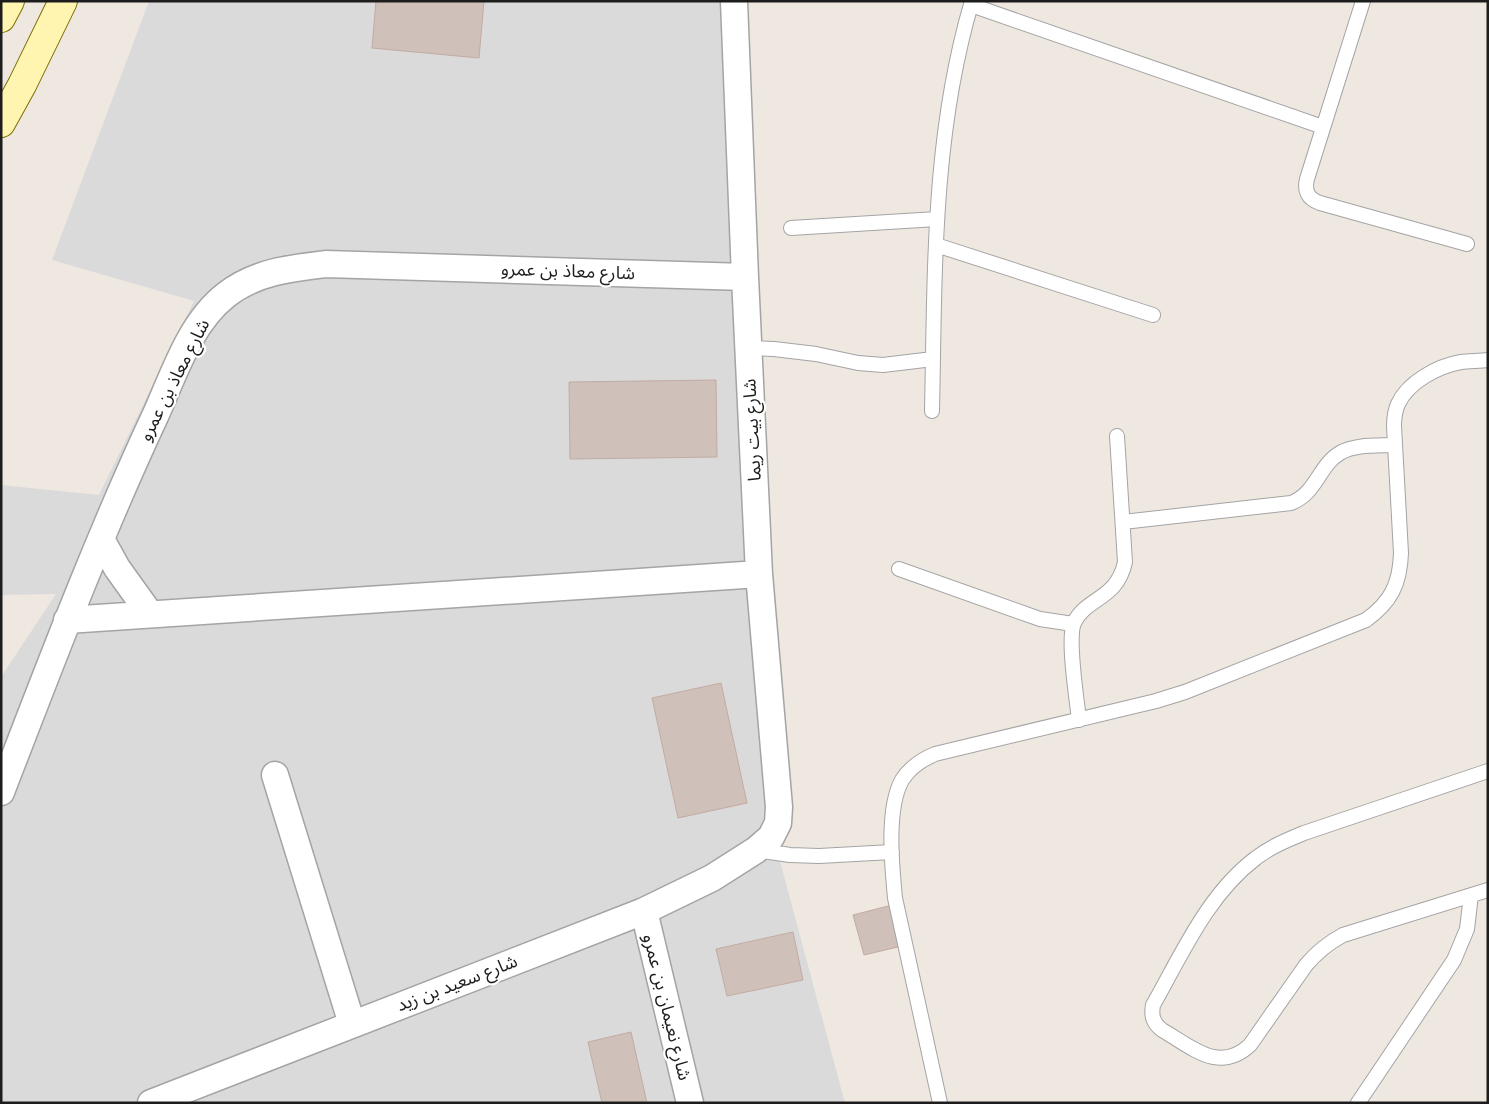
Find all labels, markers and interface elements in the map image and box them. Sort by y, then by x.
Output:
street label: شارع معاذ بن عمرو [500,258,635,287]
street label: شارع معاذ بن عمرو [134,315,217,446]
street label: شارع بيت ريما [738,378,769,482]
street label: شارع نعيمان بن عمرو [635,931,696,1083]
street label: شارع سعيد بن زيد [393,950,522,1019]

